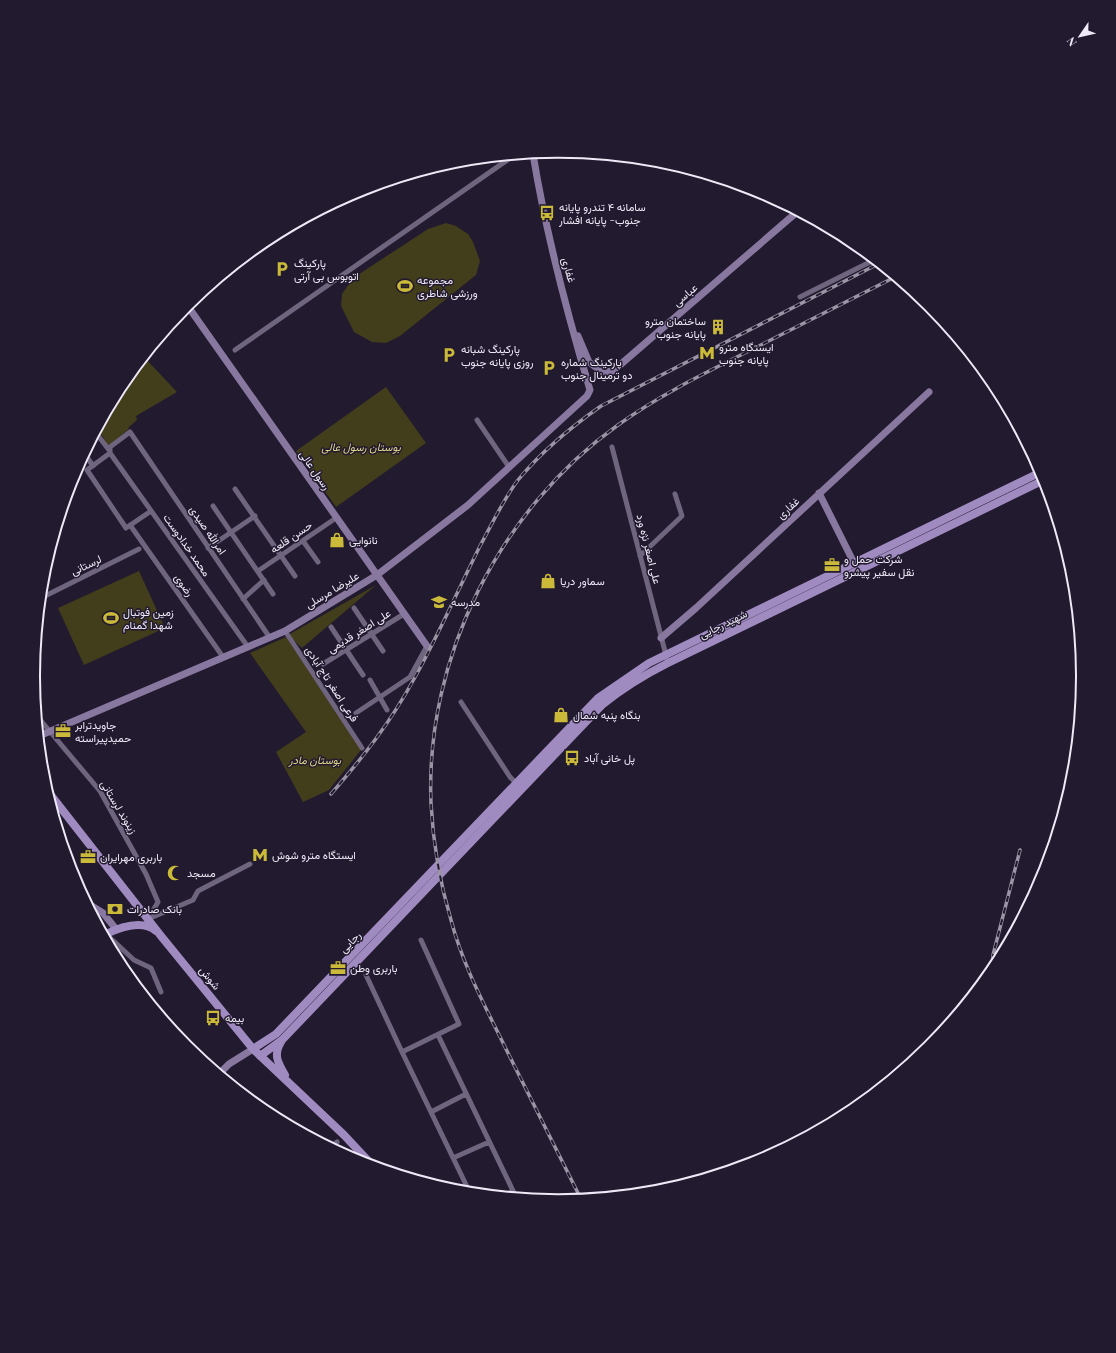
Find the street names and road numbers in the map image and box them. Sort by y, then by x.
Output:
street label: غفاری [559,256,580,284]
street label: عباسی [669,280,700,310]
street label: رسول عالی [296,447,335,493]
street label: غفاری [773,493,802,522]
street label: امرالله صیدی [187,502,230,557]
street label: محمد خدادوست [160,510,215,579]
street label: علی اصغر نژه ورد [634,512,665,586]
street label: حسن قلعه [267,517,315,556]
street label: لرستانی [68,551,104,578]
street label: علیرضا مرسلی [302,567,362,612]
street label: رضوی [171,570,198,599]
street label: علی اصغر قدیمی [324,605,393,656]
street label: شهید رجایی [696,605,750,642]
street label: فرعی اصغر تاج آبادی [301,643,363,725]
street label: زینوند لرستانی [98,777,141,837]
street label: رجایی [335,927,364,956]
street label: شوش [196,963,225,993]

